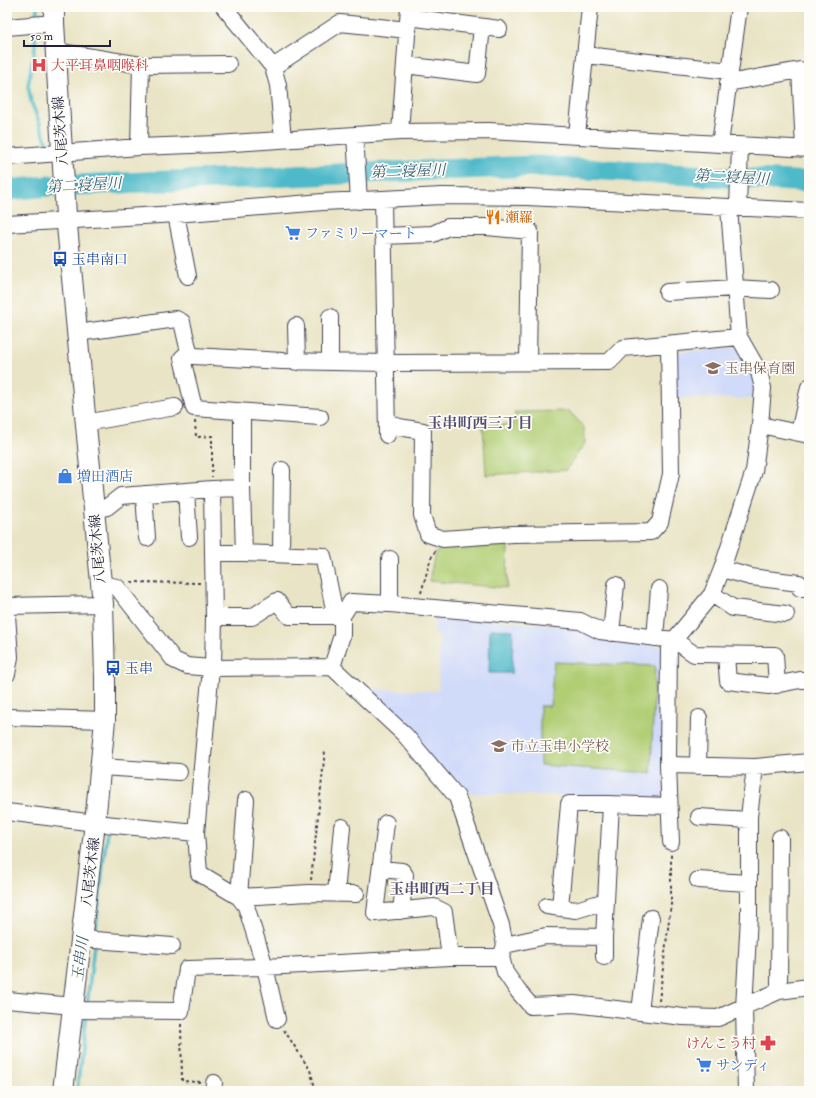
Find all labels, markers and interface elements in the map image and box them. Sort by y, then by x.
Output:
scale bar [24,22,110,48]
text: 50 m [30,29,54,44]
hospital icon: 大平耳鼻咽喉科 [30,56,48,74]
place label: 大平耳鼻咽喉科 [51,57,149,74]
street label: 八尾茨木線 [50,95,71,166]
water label: 第二寝屋川 [370,161,448,182]
water label: 第二寝屋川 [694,166,772,189]
water label: 第二寝屋川 [46,174,124,197]
restaurant icon: 瀬羅 [484,208,502,226]
place label: 瀬羅 [505,209,533,226]
supermarket icon: ファミリーマート [284,224,302,242]
place label: ファミリーマート [305,225,417,242]
bus stop icon: 玉串南口 [51,250,69,268]
place label: 玉串南口 [72,251,128,268]
school or university icon: 玉串保育園 [704,359,722,377]
place label: 玉串保育園 [725,360,795,377]
district label: 玉串町西三丁目 [427,414,533,433]
shop icon: 増田酒店 [56,467,74,485]
place label: 増田酒店 [77,468,133,485]
street label: 八尾茨木線 [86,513,109,585]
bus stop icon: 玉串 [104,659,122,677]
place label: 玉串 [125,660,153,677]
school or university icon: 市立玉串小学校 [490,737,508,755]
place label: 市立玉串小学校 [511,738,609,755]
street label: 八尾茨木線 [78,836,103,908]
district label: 玉串町西二丁目 [389,880,495,899]
water label: 玉串川 [68,934,93,983]
pharmacy icon: けんこう村 [759,1034,777,1052]
place label: けんこう村 [686,1035,756,1052]
supermarket icon: サンディ [695,1056,713,1074]
place label: サンディ [716,1057,770,1074]

